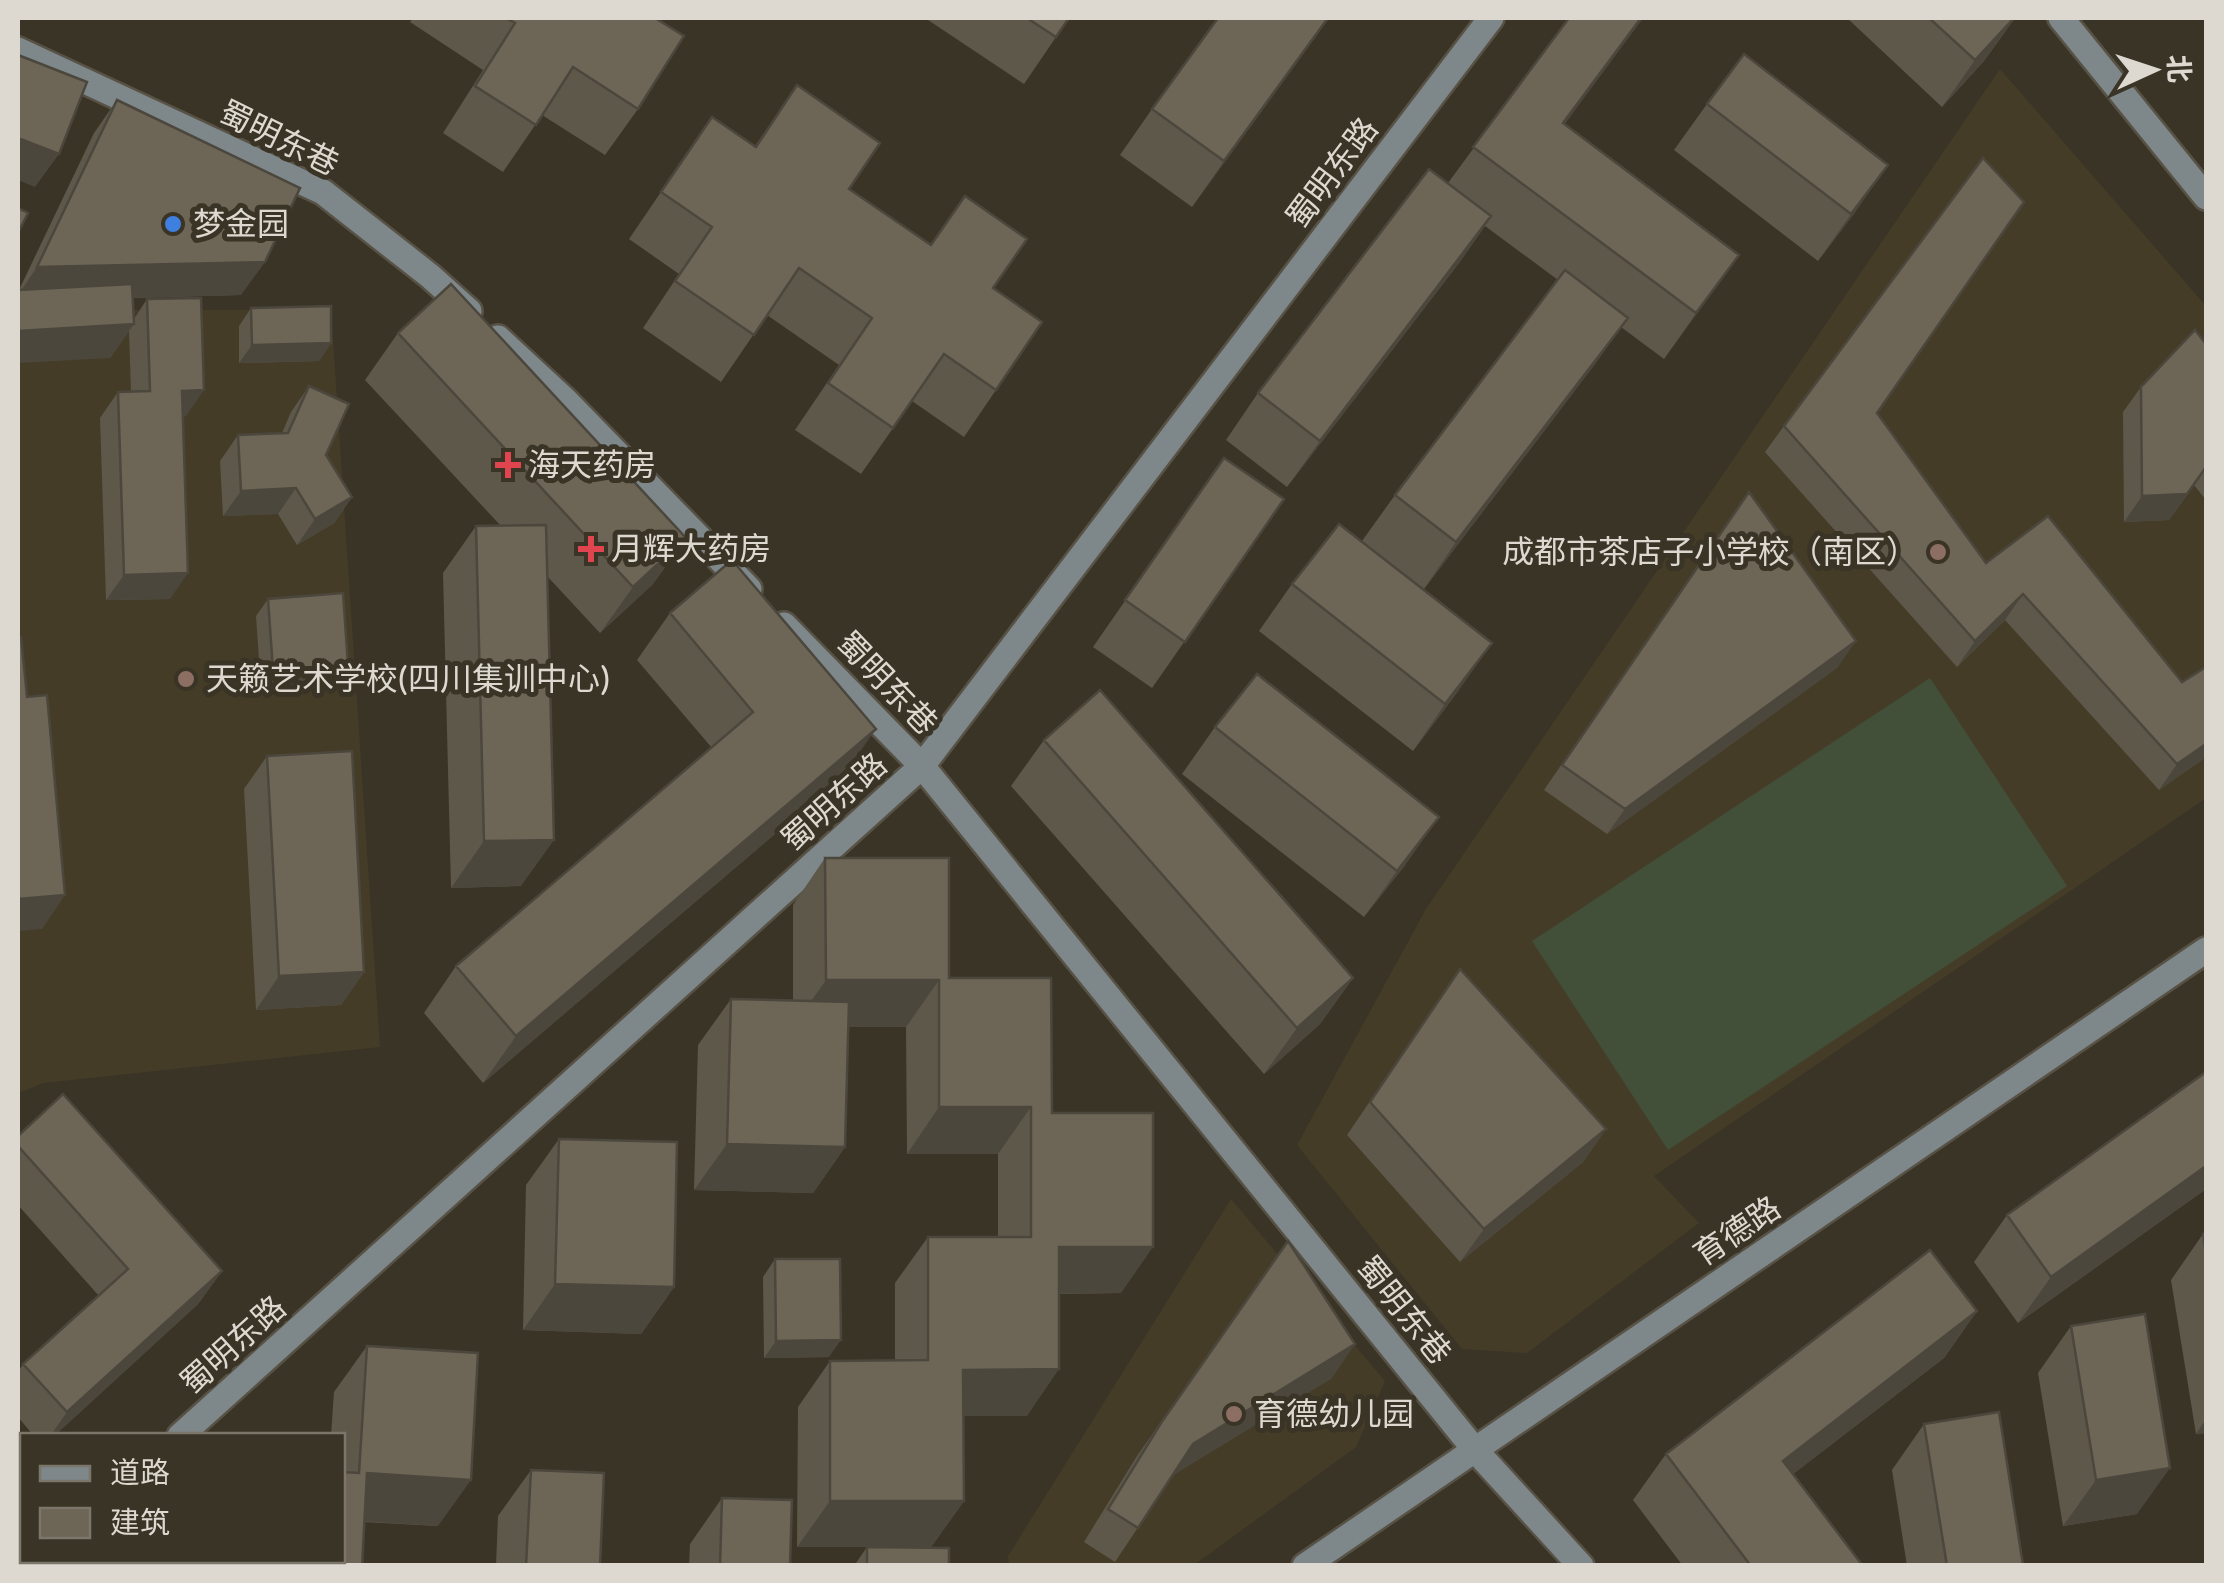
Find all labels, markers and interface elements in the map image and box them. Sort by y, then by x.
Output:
north arrow [2104,20,2204,120]
text: 北 [2160,54,2196,84]
street label: 蜀明东巷 [213,94,344,184]
street label: 蜀明东路 [1279,111,1386,236]
place label: 梦金园 [193,206,289,244]
marker: 梦金园 [162,213,184,235]
place label: 海天药房 [528,447,656,485]
marker: 海天药房 [497,454,519,476]
place label: 月辉大药房 [611,531,771,569]
place label: 成都市茶店子小学校（南区） [1502,534,1918,572]
marker: 月辉大药房 [580,538,602,560]
marker: 成都市茶店子小学校（南区） [1927,541,1949,563]
street label: 蜀明东巷 [828,624,944,743]
place label: 天籁艺术学校(四川集训中心) [206,661,610,699]
marker: 天籁艺术学校(四川集训中心) [175,668,197,690]
street label: 蜀明东路 [774,746,895,860]
street label: 育德路 [1687,1189,1788,1274]
street label: 蜀明东巷 [1348,1249,1458,1372]
street label: 蜀明东路 [173,1289,294,1403]
place label: 育德幼儿园 [1254,1396,1414,1434]
marker: 育德幼儿园 [1223,1403,1245,1425]
legend [20,1433,345,1563]
text: 道路 [110,1455,170,1492]
text: 建筑 [110,1505,170,1542]

